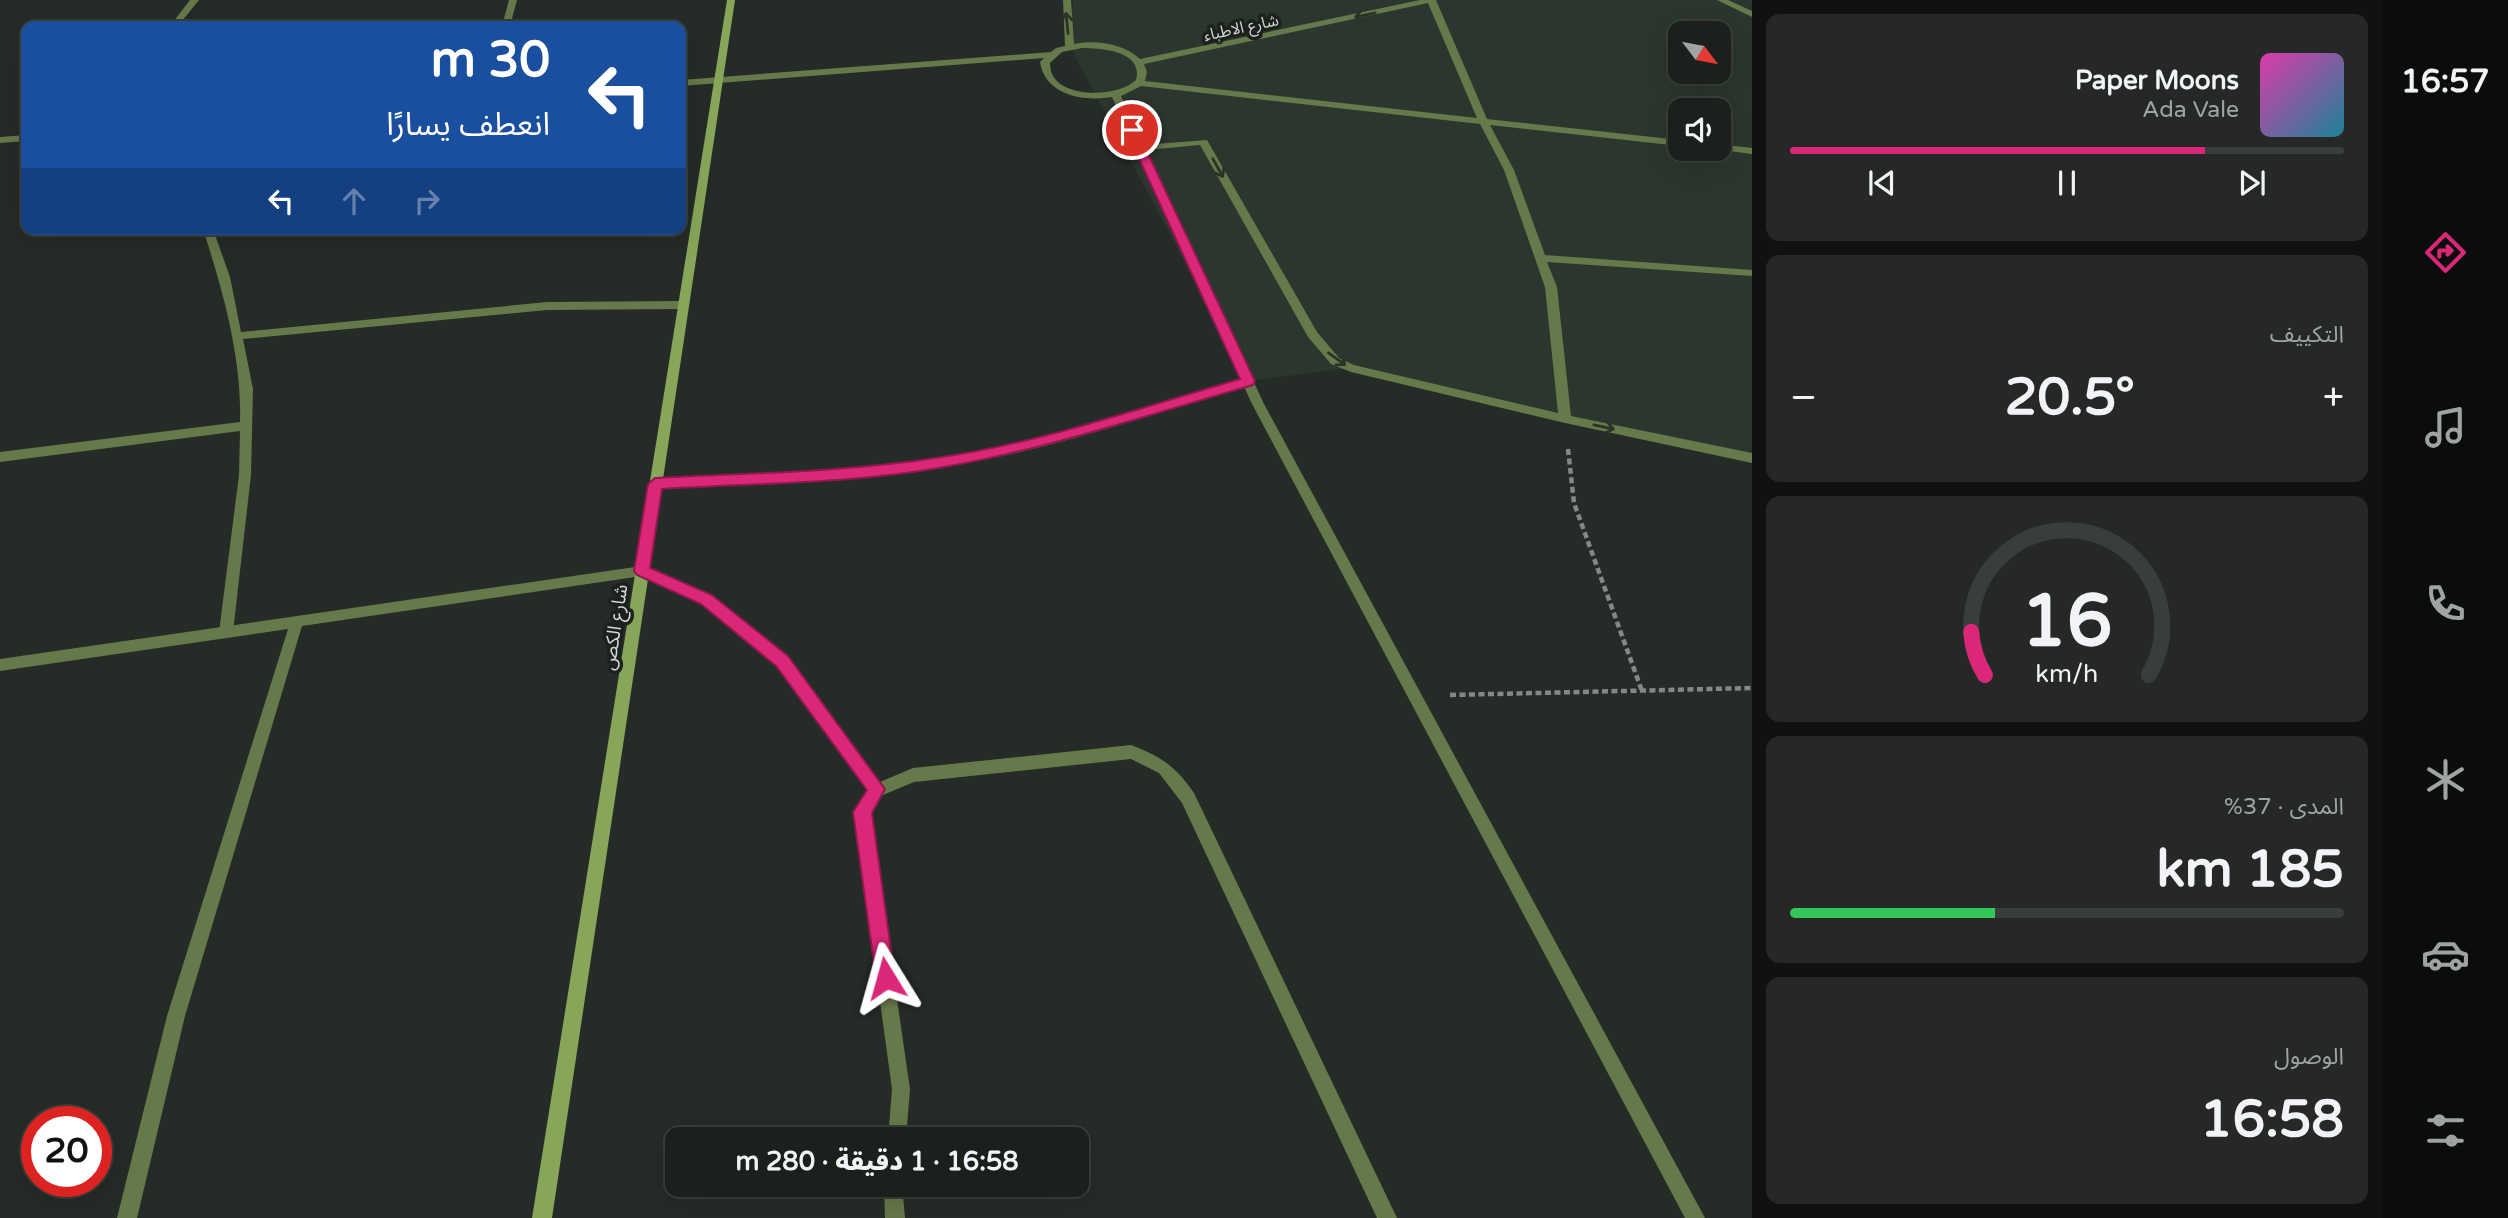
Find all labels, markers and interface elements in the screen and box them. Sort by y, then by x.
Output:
one-way arrow [1354,9,1377,23]
street label: شارع الاطباء [1202,10,1281,48]
one-way arrow [1060,13,1073,35]
north arrow [1668,21,1731,84]
map controls [1668,21,1731,161]
text: 30 m [431,31,550,90]
icon: left [574,49,665,140]
text: 16:57 [2401,63,2489,101]
text: Paper Moons [2075,65,2239,96]
text: Ada Vale [2142,96,2239,124]
button: sound [1668,98,1731,161]
pin [1102,100,1162,160]
text: انعطف يسارًا [386,106,550,144]
icon: arrive [1113,111,1151,149]
one-way arrow [1211,157,1225,177]
icon: previous [1863,164,1901,202]
icon: pause [2048,164,2086,202]
icon: next [2233,164,2271,202]
icon: left [262,182,300,220]
icon: ahead [335,182,373,220]
icon: right [408,182,446,220]
icon: directions [2421,228,2470,277]
text: التكييف [2270,321,2344,349]
one-way arrow [1328,351,1347,366]
text: 20.5° [2005,366,2135,429]
text: − [1790,375,1817,421]
text: + [2323,375,2344,421]
icon: music [2421,403,2470,452]
one-way arrow [1592,421,1615,434]
text: 16 [2021,578,2113,666]
icon: phone [2421,579,2470,628]
street label: شارع الكص [597,583,635,672]
text: km/h [2036,659,2098,689]
icon: climate [2421,755,2470,804]
text: المدى · 37% [2224,793,2344,821]
text: 185 km [2156,838,2344,901]
icon: car [2421,930,2470,979]
position arrow [849,941,923,1015]
text: الوصول [2274,1043,2344,1071]
text: 16:58 [2200,1088,2344,1151]
speed limit sign: 20 [21,1106,112,1197]
icon: filters [2421,1106,2470,1155]
text: 16:58 · 1 دقيقة · 280 m [735,1146,1019,1177]

